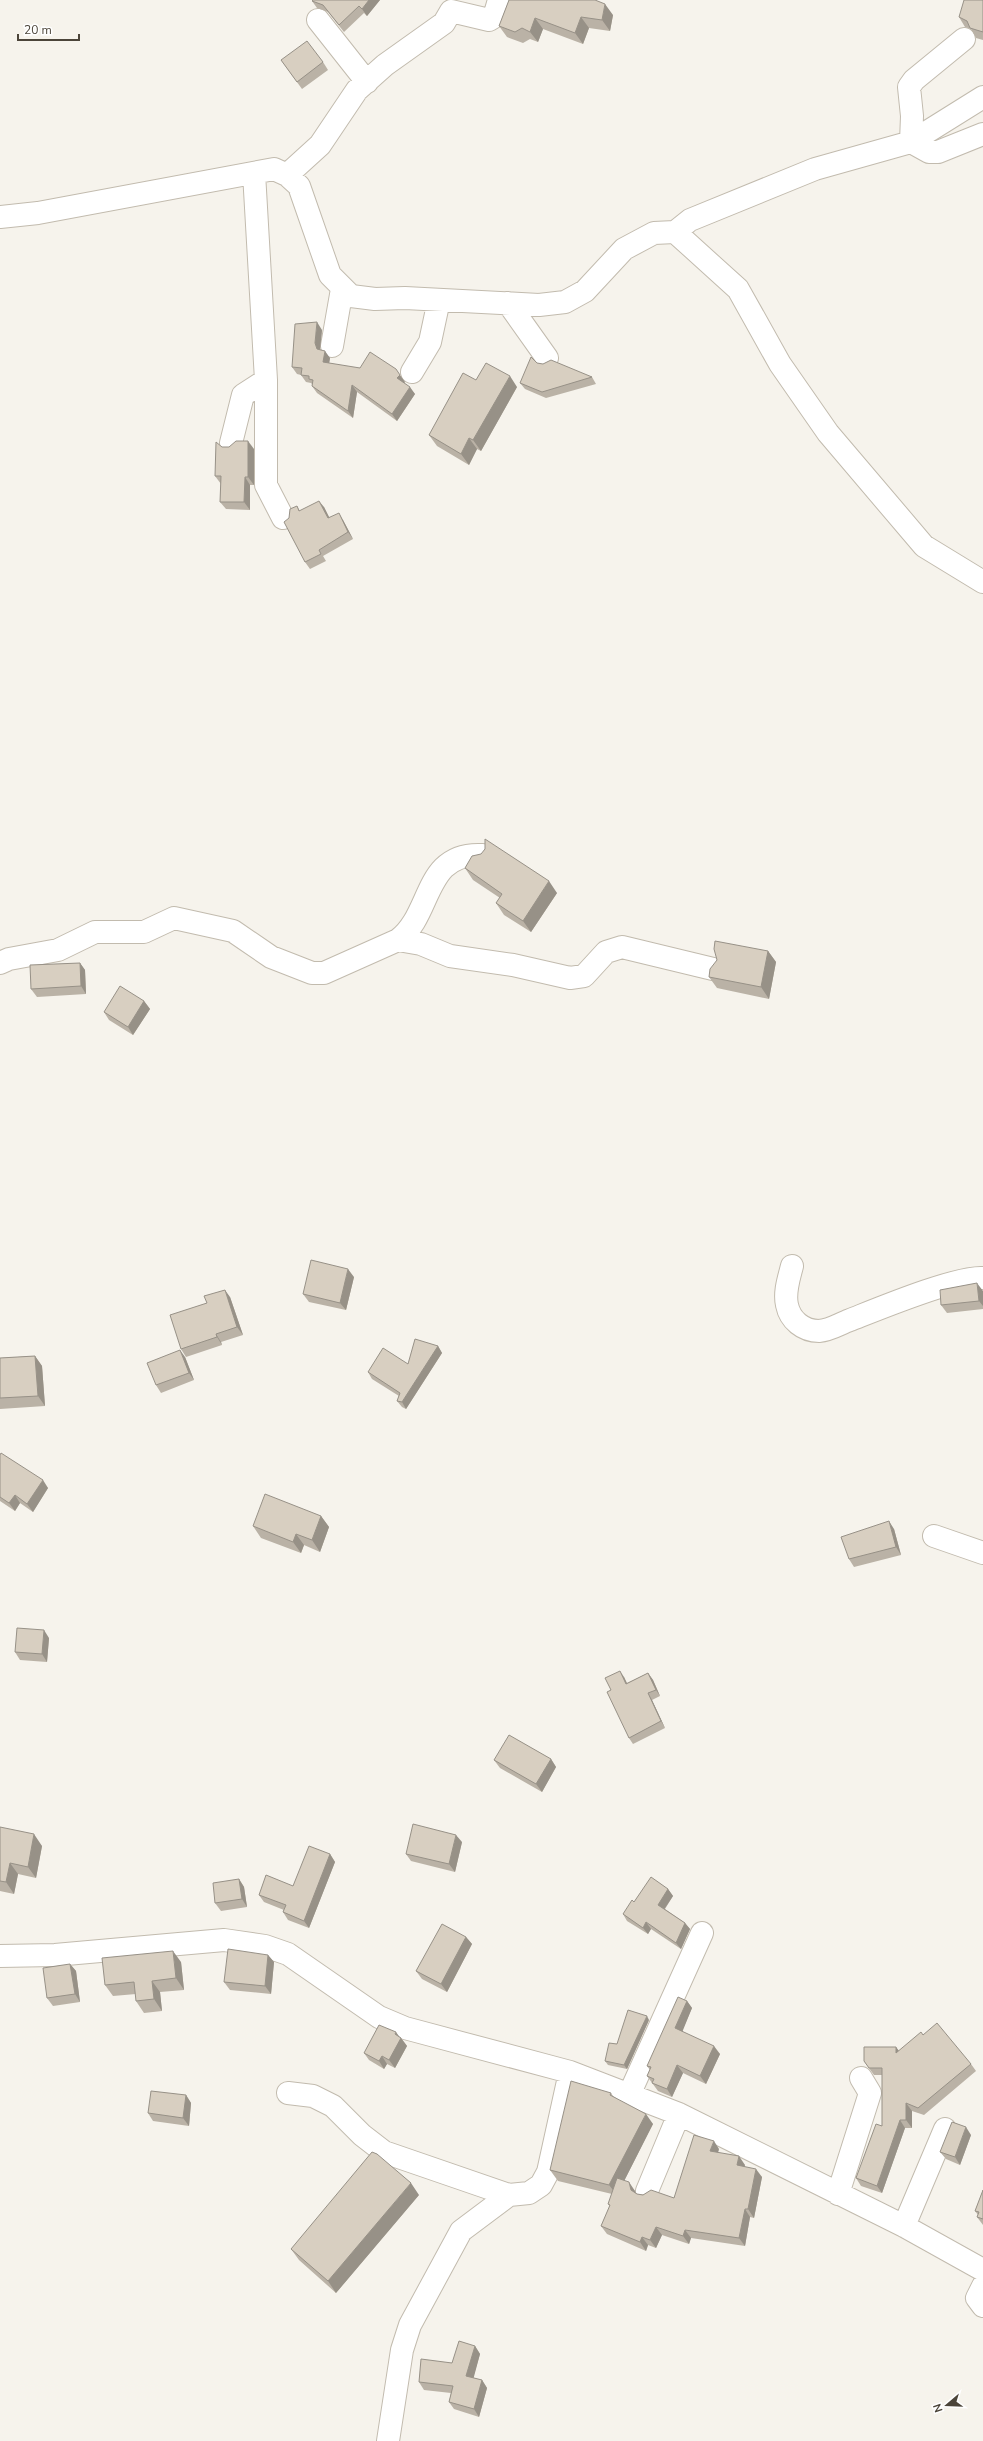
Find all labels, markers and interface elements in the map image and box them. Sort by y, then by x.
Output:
scale bar [18,16,79,42]
text: 20 m [24,22,52,38]
north arrow [927,2385,967,2425]
text: N [930,2402,946,2414]

